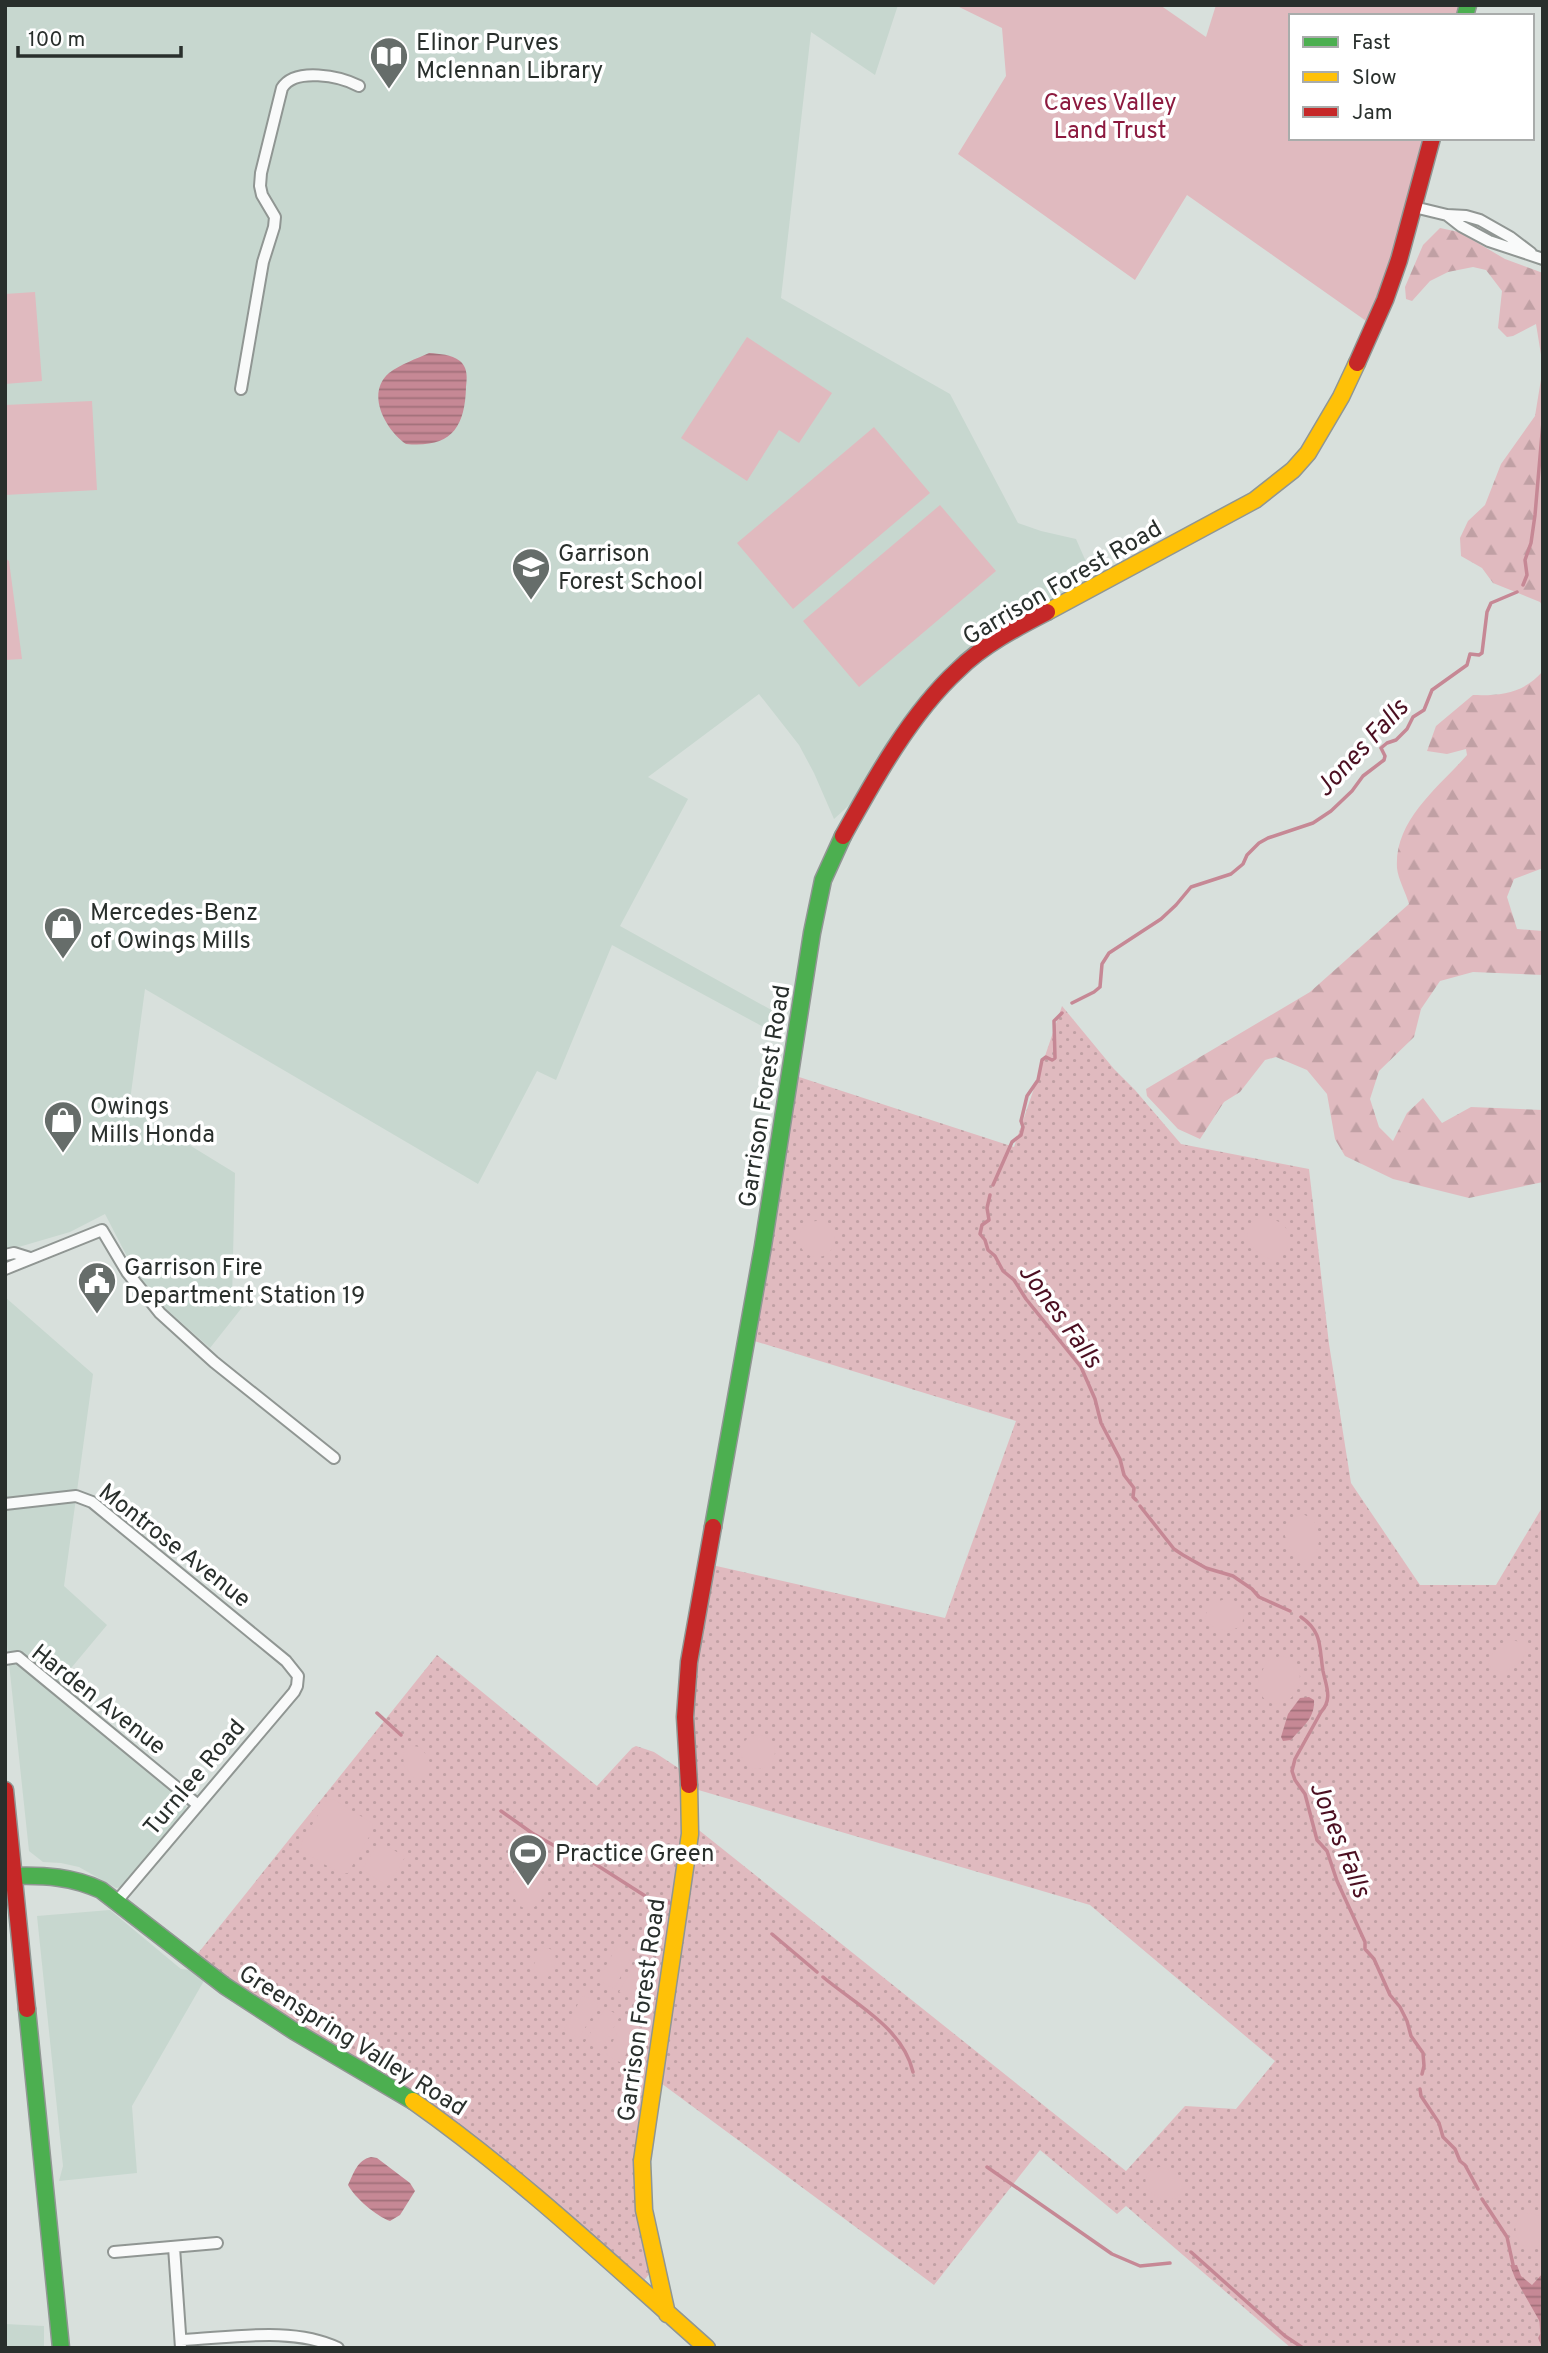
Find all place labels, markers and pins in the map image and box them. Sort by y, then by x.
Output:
place label: Elinor Purves Mclennan Library [416,29,603,87]
library icon: Elinor Purves Mclennan Library [368,35,410,90]
place label: Garrison Forest School [558,540,703,598]
school or university icon: Garrison Forest School [510,546,552,601]
place label: Mercedes-Benz of Owings Mills [90,899,258,957]
shop icon: Mercedes-Benz of Owings Mills [42,905,84,960]
place label: Owings Mills Honda [90,1093,215,1151]
shop icon: Owings Mills Honda [42,1099,84,1154]
place label: Garrison Fire Department Station 19 [124,1254,365,1312]
public building icon: Garrison Fire Department Station 19 [76,1260,118,1315]
sports icon: Practice Green [507,1832,549,1887]
place label: Practice Green [555,1840,714,1870]

